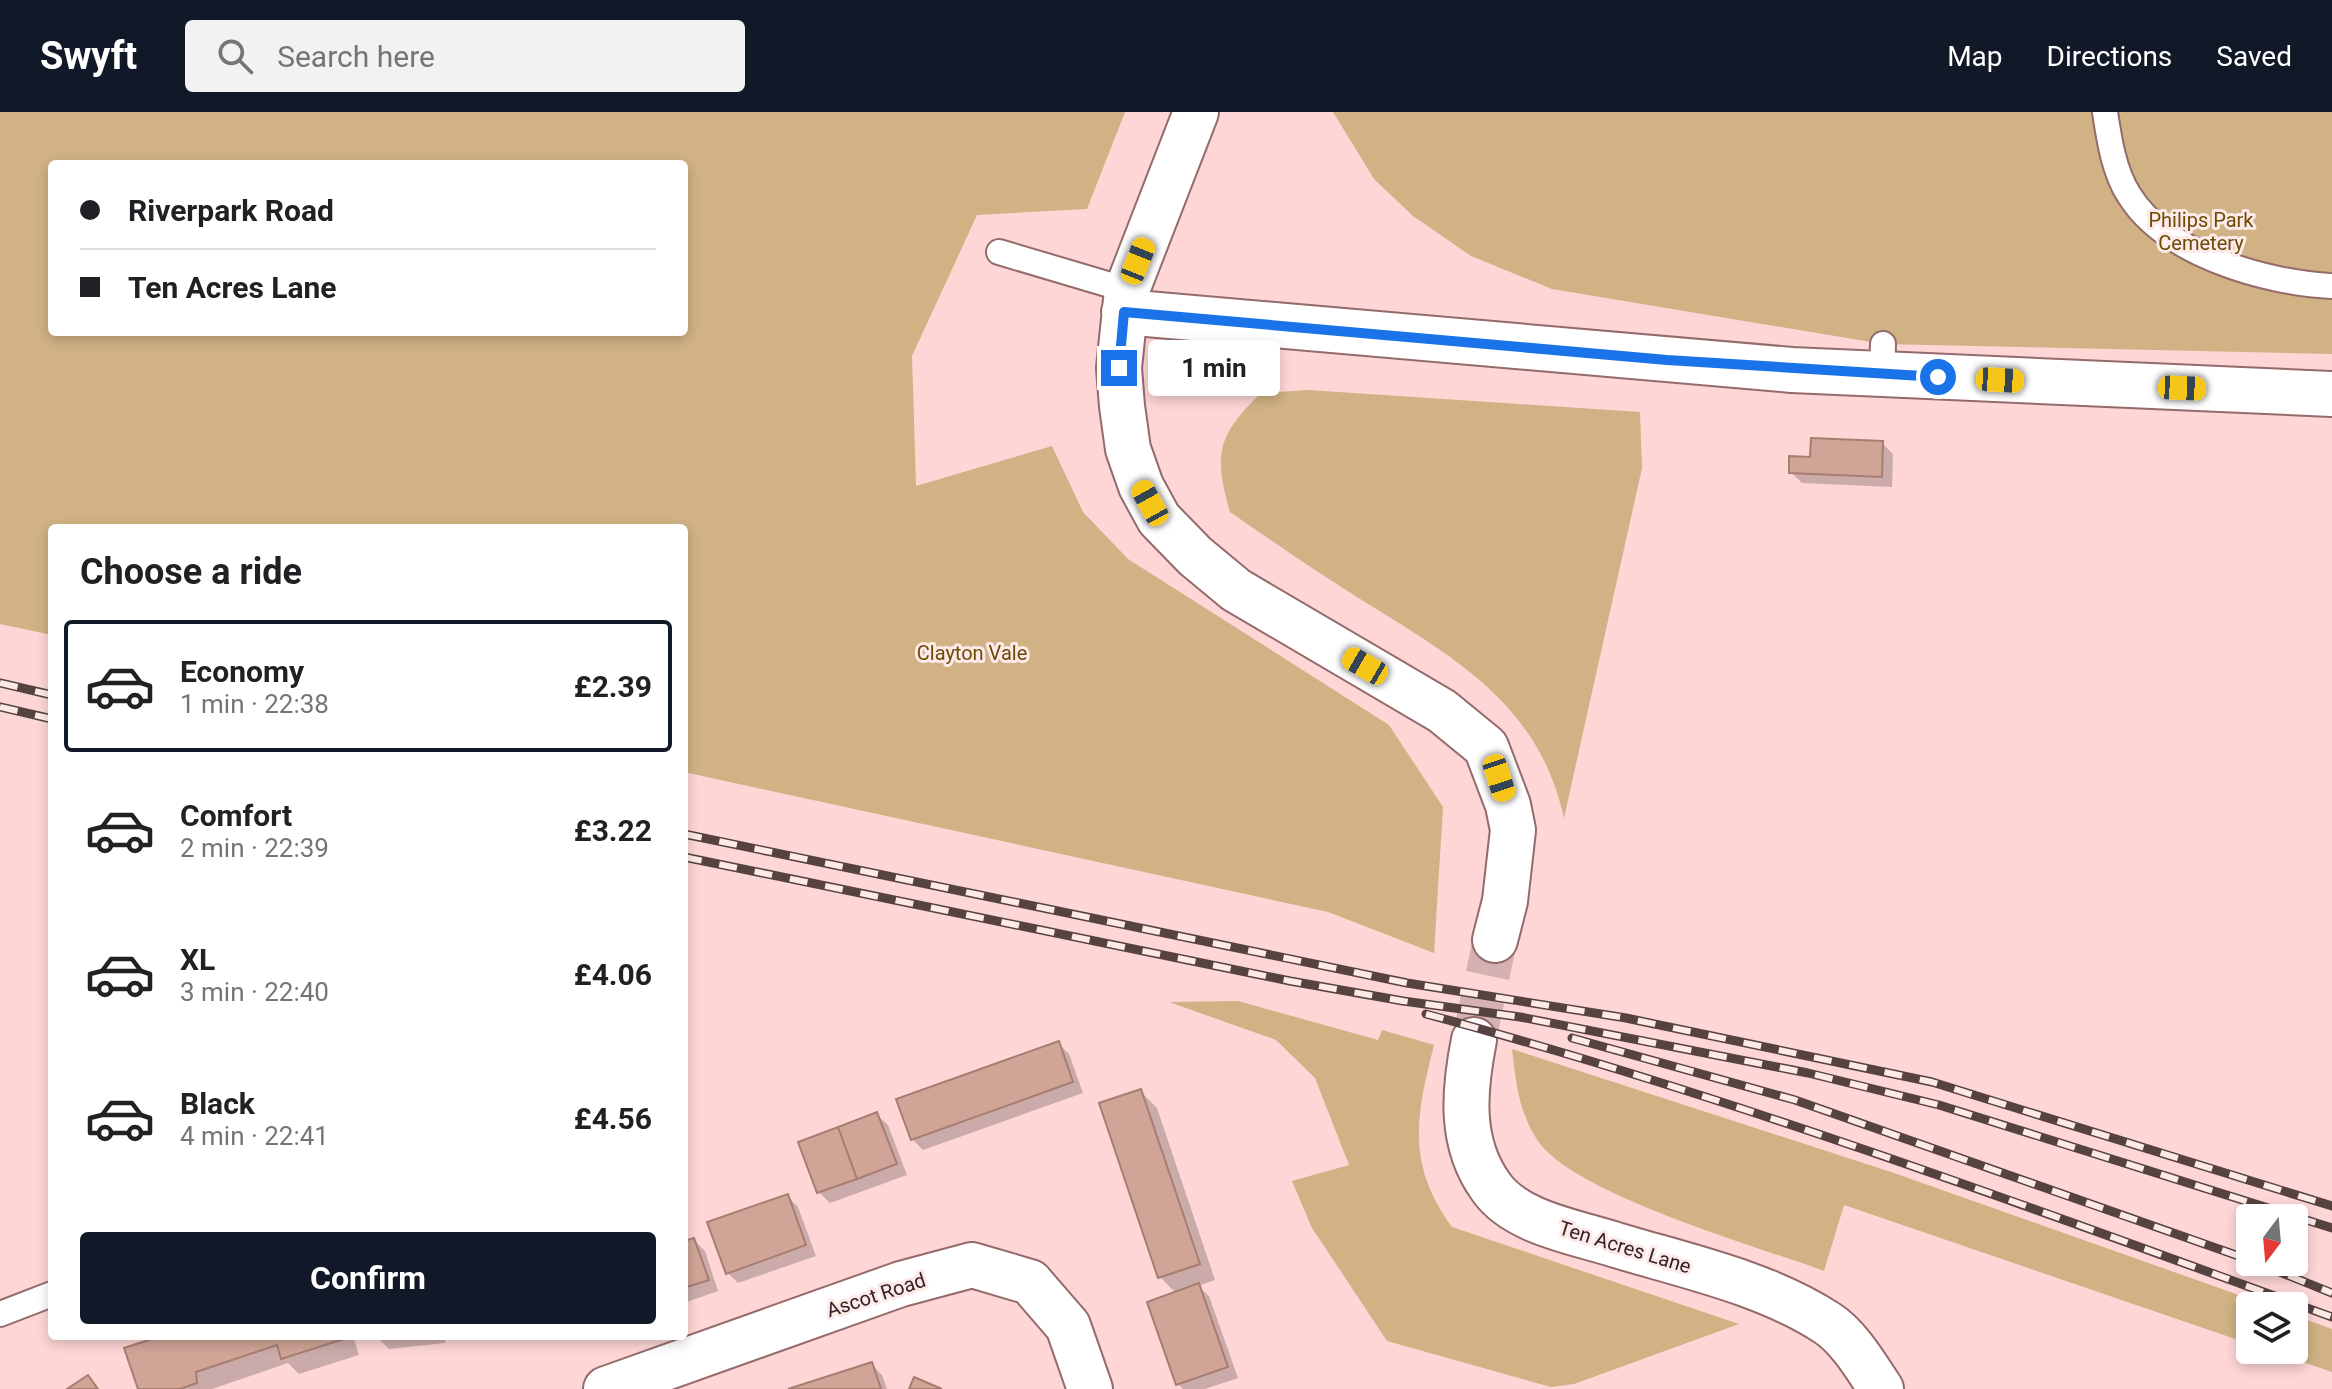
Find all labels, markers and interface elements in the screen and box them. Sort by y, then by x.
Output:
search box [185,20,745,92]
text: Swyft [40,34,137,78]
icon: search [213,34,257,78]
text: Search here [277,39,435,74]
text: Map [1947,40,2003,73]
text: Directions [2047,40,2172,73]
text: Saved [2216,40,2292,73]
text: Riverpark Road [128,193,334,228]
park label: Philips Park Cemetery [2148,208,2254,255]
car [1118,234,1158,288]
text: Ten Acres Lane [128,270,337,305]
callout: 1 min [1147,340,1279,396]
route end [1101,350,1137,386]
text: 1 min [1181,353,1247,383]
route start [1920,359,1956,395]
car [1975,367,2025,393]
car [2158,375,2206,401]
car [1128,476,1172,530]
text: Choose a ride [80,551,302,593]
park label: Clayton Vale [917,641,1027,665]
car [1338,644,1392,688]
icon: car [84,650,156,722]
text: Economy [180,654,304,689]
text: £2.39 [574,669,652,704]
text: 1 min · 22:38 [180,689,329,719]
car [1480,751,1518,805]
icon: car [84,794,156,866]
text: Comfort [180,798,292,833]
text: £3.22 [574,813,652,848]
text: 2 min · 22:39 [180,833,329,863]
icon: car [84,938,156,1010]
text: XL [180,942,215,977]
text: £4.06 [574,957,652,992]
text: 3 min · 22:40 [180,977,329,1007]
icon: car [84,1082,156,1154]
text: Black [180,1086,255,1121]
text: £4.56 [574,1101,652,1136]
text: 4 min · 22:41 [180,1121,329,1151]
north arrow [2236,1204,2308,1276]
map controls [2236,1204,2308,1364]
street label: Ten Acres Lane [1556,1216,1694,1278]
button: Confirm [80,1232,656,1324]
street label: Ascot Road [823,1268,929,1322]
button: layers [2236,1292,2308,1364]

